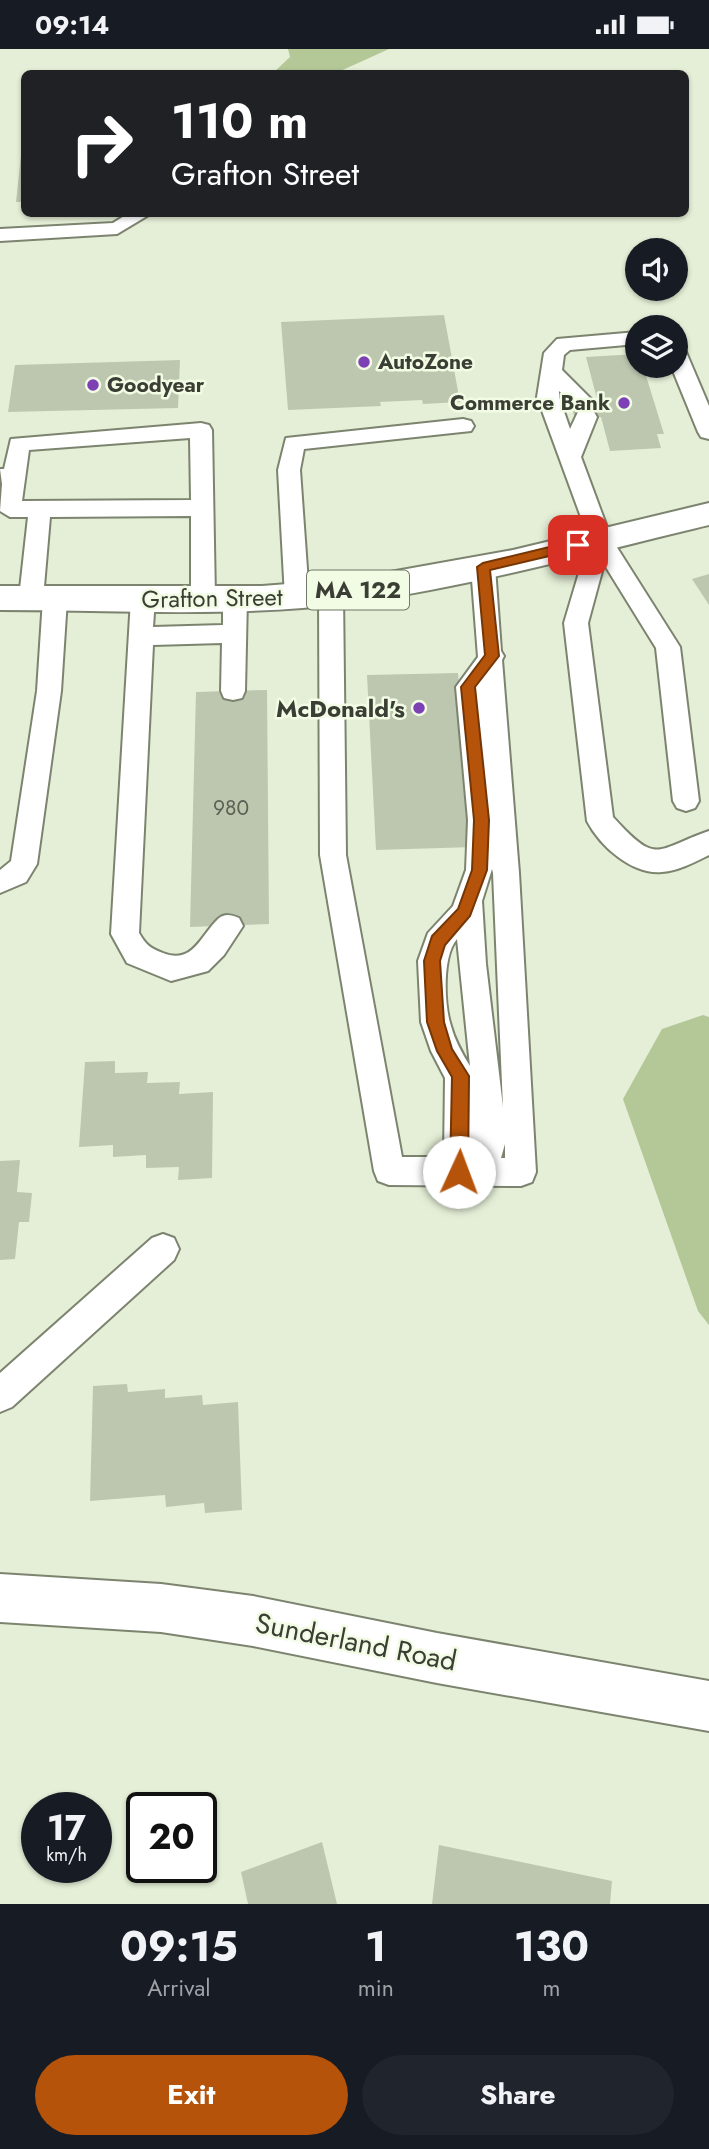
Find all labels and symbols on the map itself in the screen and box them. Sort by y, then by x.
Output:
place label: AutoZone [377,347,473,377]
marker: AutoZone [356,354,372,370]
place label: Goodyear [107,370,205,400]
marker: Goodyear [85,377,101,393]
place label: Commerce Bank [450,388,610,418]
marker: Commerce Bank [616,395,632,411]
pin [548,515,608,575]
road number: MA 122 [307,571,409,610]
street label: Grafton Street [141,579,283,617]
place label: McDonald's [276,691,405,726]
marker: McDonald's [411,700,427,716]
house number: 980 [213,793,249,823]
position arrow [422,1135,496,1209]
street label: Sunderland Road [252,1602,460,1682]
speed limit sign: 20 [126,1792,217,1883]

